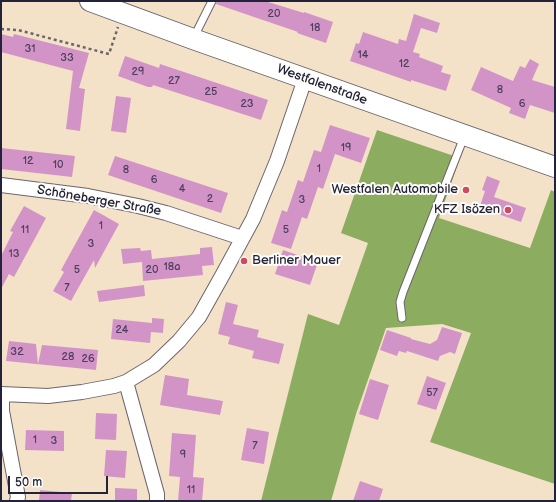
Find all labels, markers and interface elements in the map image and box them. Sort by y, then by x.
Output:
house number: 20 [268,7,280,21]
house number: 18 [310,21,320,35]
house number: 31 [24,42,36,56]
house number: 14 [358,48,368,62]
house number: 33 [60,51,74,65]
house number: 12 [399,57,409,71]
street label: Westfalenstraße [275,61,369,109]
house number: 29 [132,65,144,79]
house number: 27 [168,74,180,88]
house number: 8 [497,83,503,97]
house number: 25 [205,85,217,99]
house number: 23 [240,97,254,111]
house number: 6 [519,97,525,111]
house number: 19 [341,141,351,155]
house number: 12 [23,154,33,168]
house number: 10 [53,158,63,172]
house number: 1 [317,162,321,176]
house number: 8 [123,163,129,177]
house number: 6 [151,173,157,187]
street label: Schöneberger Straße [36,182,162,220]
house number: 4 [179,182,185,196]
place label: Westfalen Automobile [331,182,458,198]
marker: Westfalen Automobile [461,185,471,195]
house number: 2 [207,192,213,206]
house number: 3 [299,193,305,207]
place label: KFZ Isözen [434,202,500,218]
marker: KFZ Isözen [503,205,513,215]
house number: 1 [99,219,103,233]
house number: 11 [21,223,29,237]
house number: 5 [283,223,289,237]
house number: 3 [88,237,94,251]
house number: 13 [8,247,20,261]
place label: Berliner Mauer [252,253,341,269]
marker: Berliner Mauer [239,256,249,266]
house number: 18a [164,260,180,274]
house number: 5 [74,263,80,277]
house number: 20 [146,263,158,277]
house number: 7 [64,281,70,295]
house number: 24 [115,323,129,337]
house number: 32 [10,345,24,359]
house number: 28 [62,350,74,364]
house number: 26 [81,352,95,366]
house number: 57 [426,386,438,400]
house number: 1 [33,433,37,447]
house number: 3 [51,434,57,448]
house number: 7 [252,439,258,453]
house number: 9 [180,448,186,462]
scale bar [10,468,110,494]
text: 50 m [15,475,42,490]
house number: 11 [187,483,195,497]

